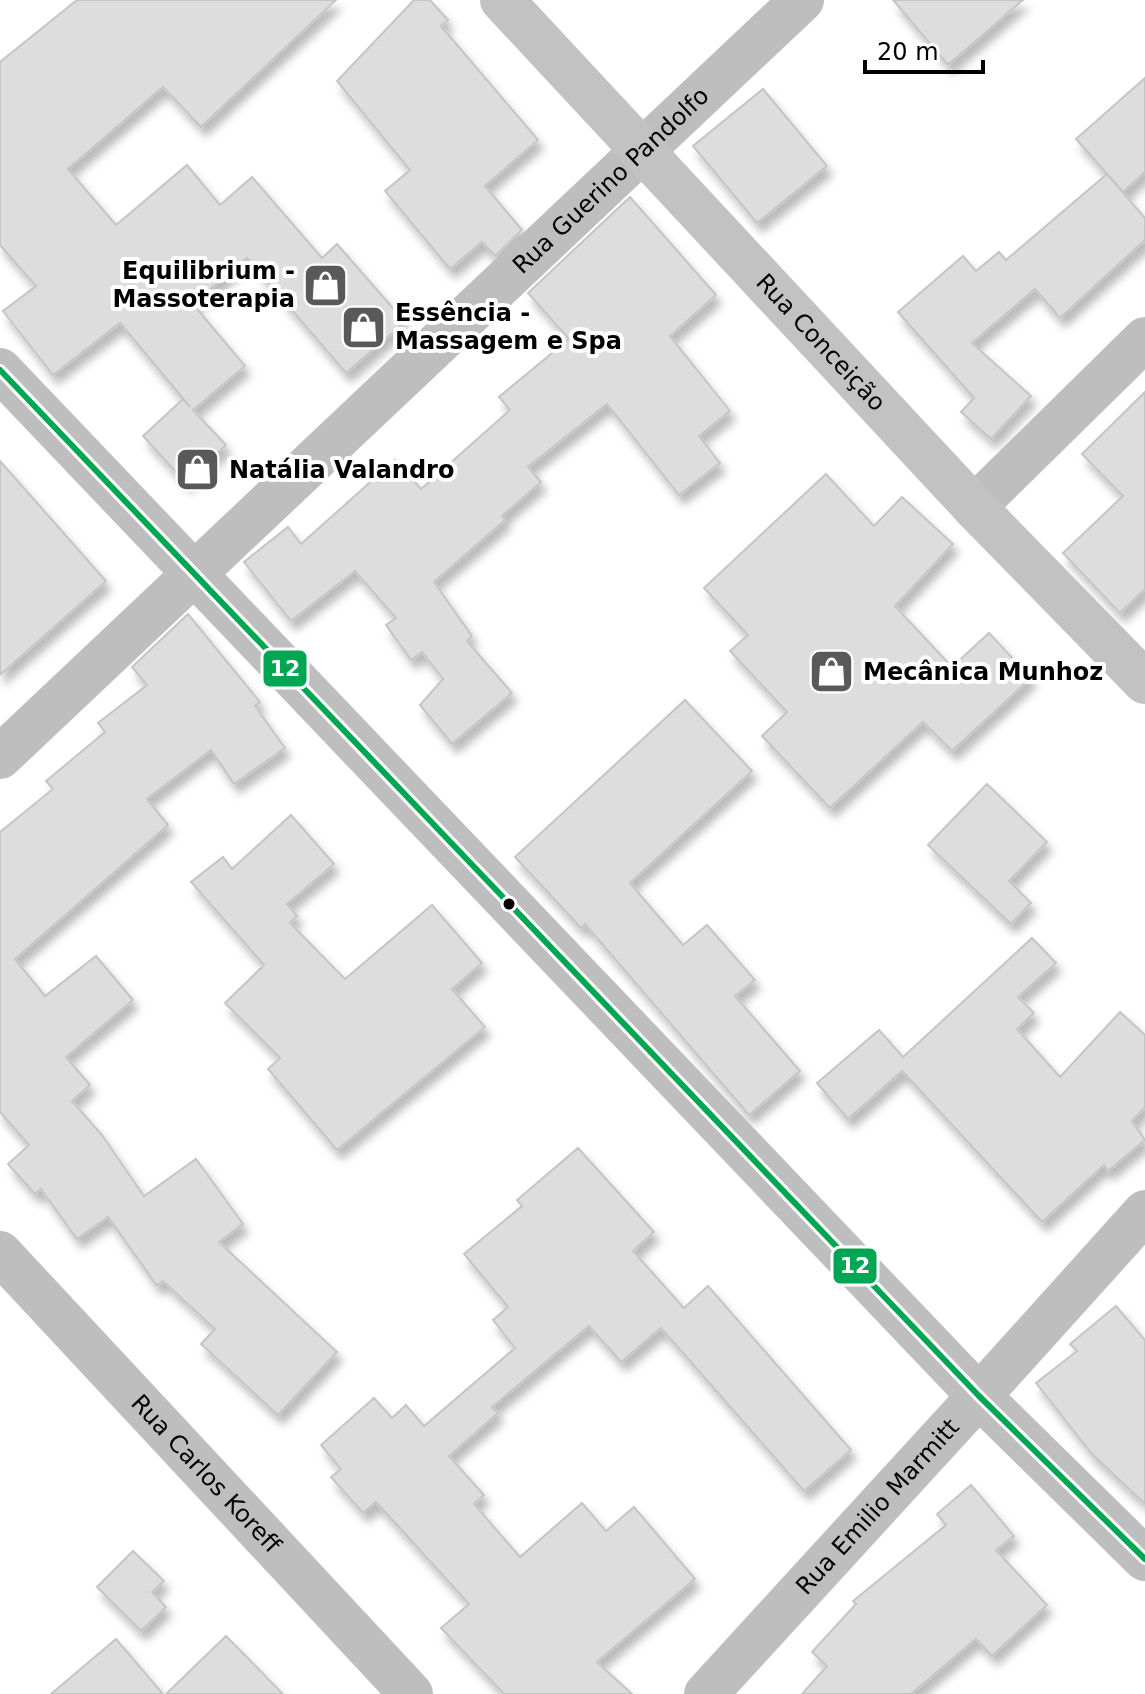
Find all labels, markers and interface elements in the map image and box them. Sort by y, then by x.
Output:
scale bar [865,24,983,74]
text: 20 m [877,38,939,66]
street label: Rua Guerino Pandolfo [507,81,715,279]
place label: Equilibrium - Massoterapia [112,257,295,313]
shop icon: Equilibrium - Massoterapia [302,261,350,309]
street label: Rua Conceição [750,268,891,417]
place label: Essência - Massagem e Spa [395,299,622,355]
shop icon: Essência - Massagem e Spa [340,303,388,351]
shop icon: Natália Valandro [174,446,222,494]
place label: Natália Valandro [229,456,454,484]
shop icon: Mecânica Munhoz [808,648,856,696]
line badge: 12 [262,649,308,688]
text: 12 [270,656,300,681]
place label: Mecânica Munhoz [863,658,1103,686]
unlabelled marker [501,896,517,912]
line badge: 12 [832,1247,878,1285]
text: 12 [840,1253,870,1278]
street label: Rua Carlos Koreff [125,1389,287,1559]
street label: Rua Emilio Marmitt [790,1413,965,1600]

